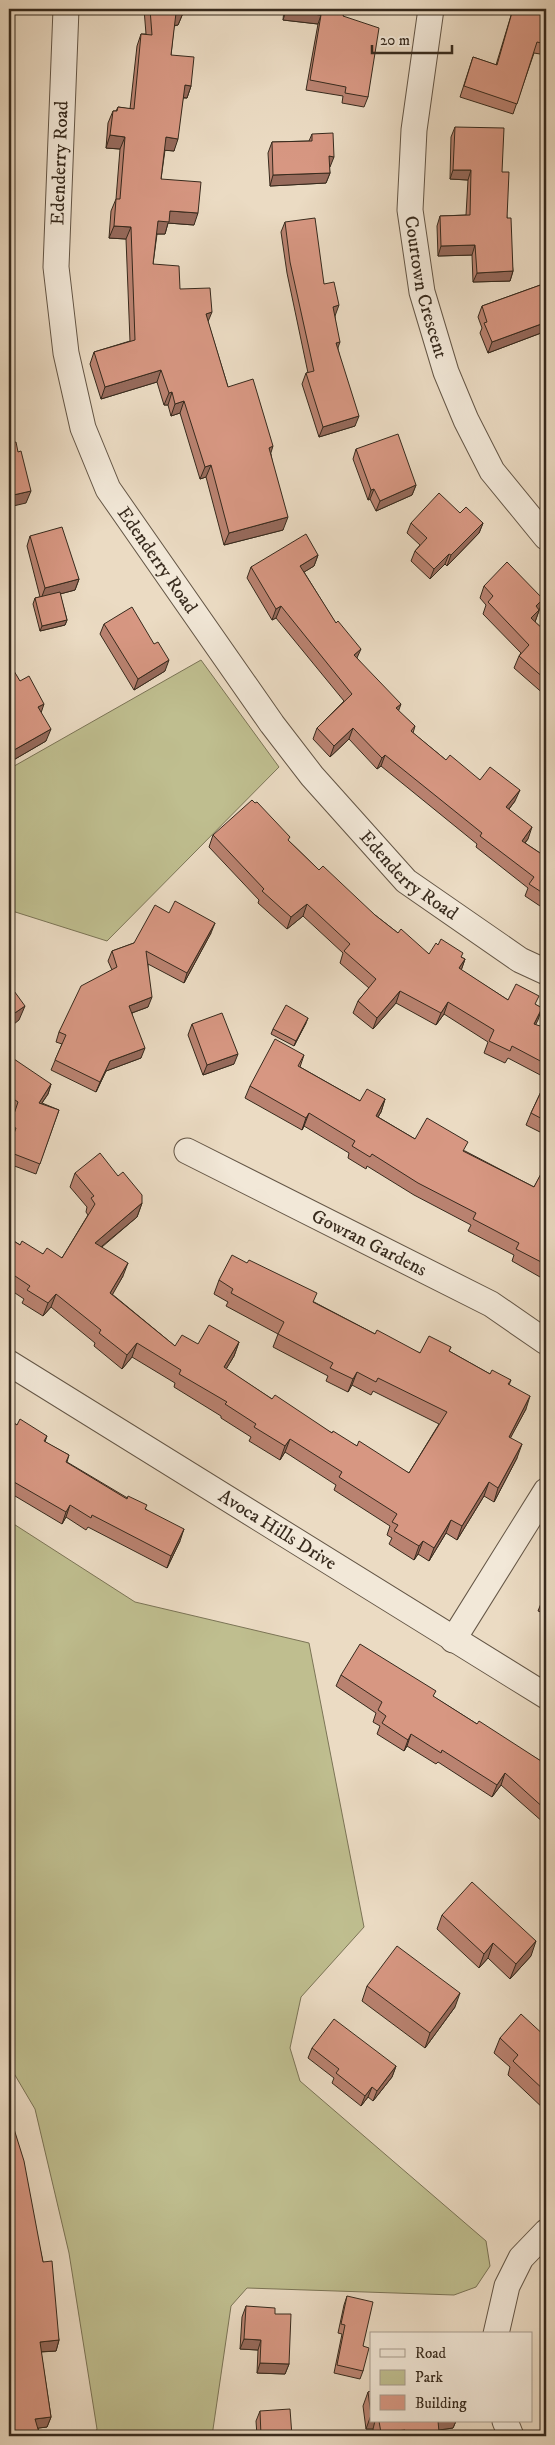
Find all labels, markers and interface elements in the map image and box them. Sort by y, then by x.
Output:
scale bar [372,22,452,54]
text: 20 m [380,31,410,50]
street label: Edenderry Road [46,100,74,226]
street label: Courtown Crescent [399,214,453,361]
street label: Edenderry Road [112,502,203,618]
street label: Edenderry Road [355,826,463,925]
street label: Gowran Gardens [308,1204,431,1281]
street label: Avoca Hills Drive [214,1484,341,1575]
legend [370,2332,532,2422]
text: Road [415,2344,447,2363]
text: Park [415,2368,444,2387]
text: Building [415,2394,467,2413]

